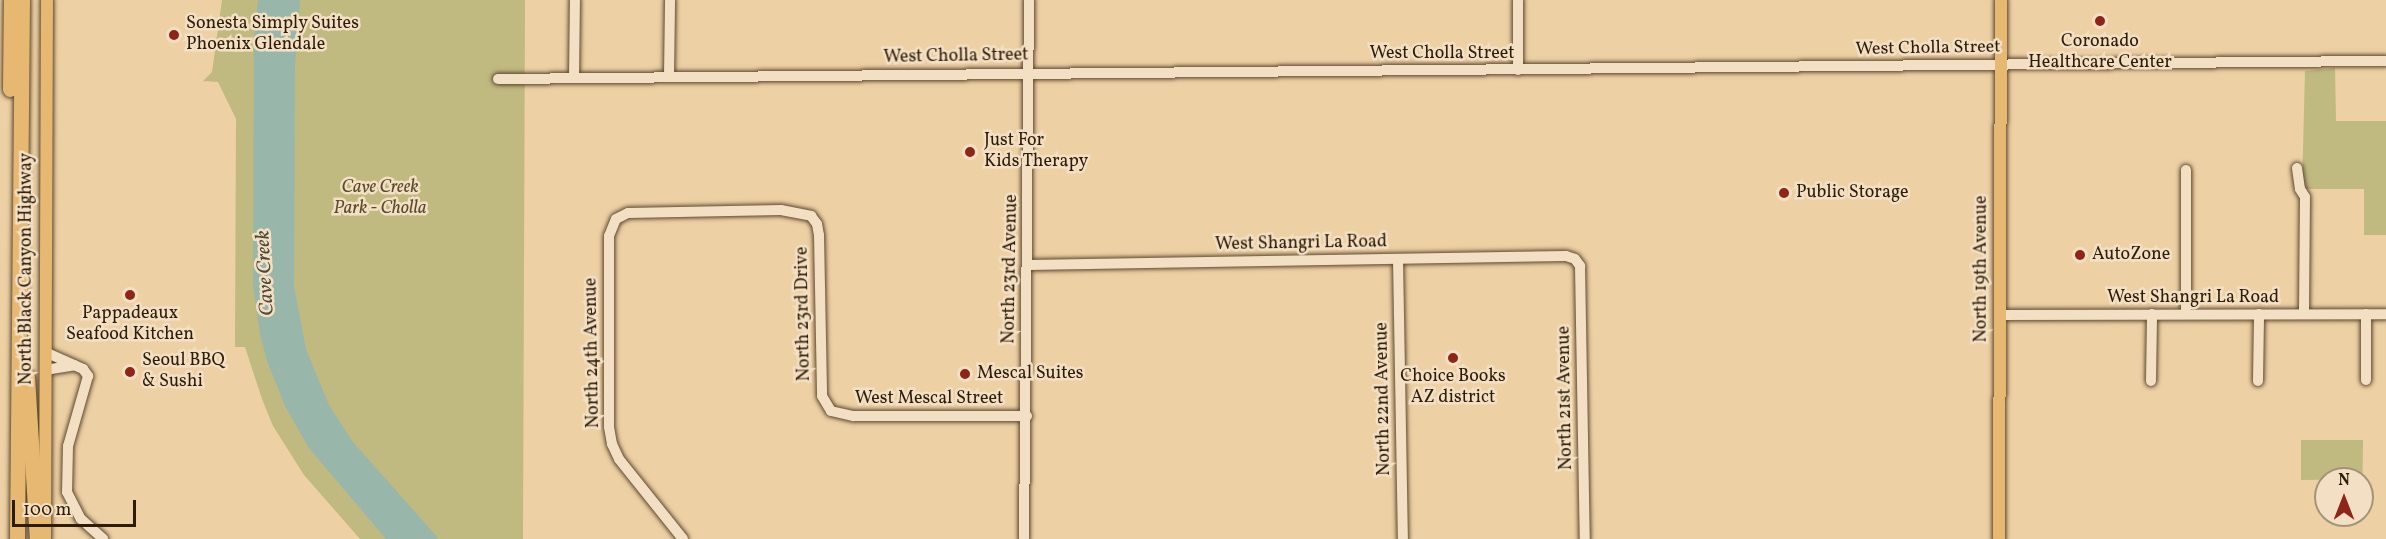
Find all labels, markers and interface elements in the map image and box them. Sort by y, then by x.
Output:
marker: Coronado Healthcare Center [2091,12,2109,30]
place label: Sonesta Simply Suites Phoenix Glendale [186,14,359,57]
marker: Sonesta Simply Suites Phoenix Glendale [167,28,181,42]
place label: Coronado Healthcare Center [2028,32,2172,74]
street label: West Cholla Street [1855,37,2001,61]
street label: West Cholla Street [1369,43,1515,65]
street label: West Cholla Street [883,45,1029,69]
place label: Just For Kids Therapy [984,131,1089,174]
marker: Just For Kids Therapy [961,143,979,161]
street label: North Black Canyon Highway [16,153,38,385]
park label: Cave Creek Park - Cholla [333,178,427,220]
place label: Public Storage [1796,182,1909,204]
marker: Public Storage [1777,186,1791,200]
street label: North 23rd Avenue [999,194,1023,344]
street label: North 19th Avenue [1971,196,1993,342]
water label: Cave Creek [252,230,280,316]
street label: West Shangri La Road [1215,232,1387,256]
place label: AutoZone [2092,244,2170,266]
street label: North 23rd Drive [792,246,816,382]
marker: AutoZone [2073,248,2087,262]
street label: North 24th Avenue [581,278,605,428]
street label: West Shangri La Road [2107,287,2279,309]
marker: Pappadeaux Seafood Kitchen [123,288,137,302]
place label: Pappadeaux Seafood Kitchen [66,304,194,346]
street label: North 22nd Avenue [1372,322,1396,476]
street label: North 21st Avenue [1554,326,1578,470]
place label: Seoul BBQ & Sushi [142,351,225,394]
marker: Choice Books AZ district [1446,351,1460,365]
place label: Mescal Suites [977,363,1084,385]
marker: Seoul BBQ & Sushi [123,365,137,379]
marker: Mescal Suites [958,367,972,381]
place label: Choice Books AZ district [1400,367,1506,410]
street label: West Mescal Street [855,388,1003,410]
north arrow [2314,467,2374,527]
text: N [2338,470,2350,492]
scale bar [15,488,140,526]
text: 100 m [23,498,72,523]

